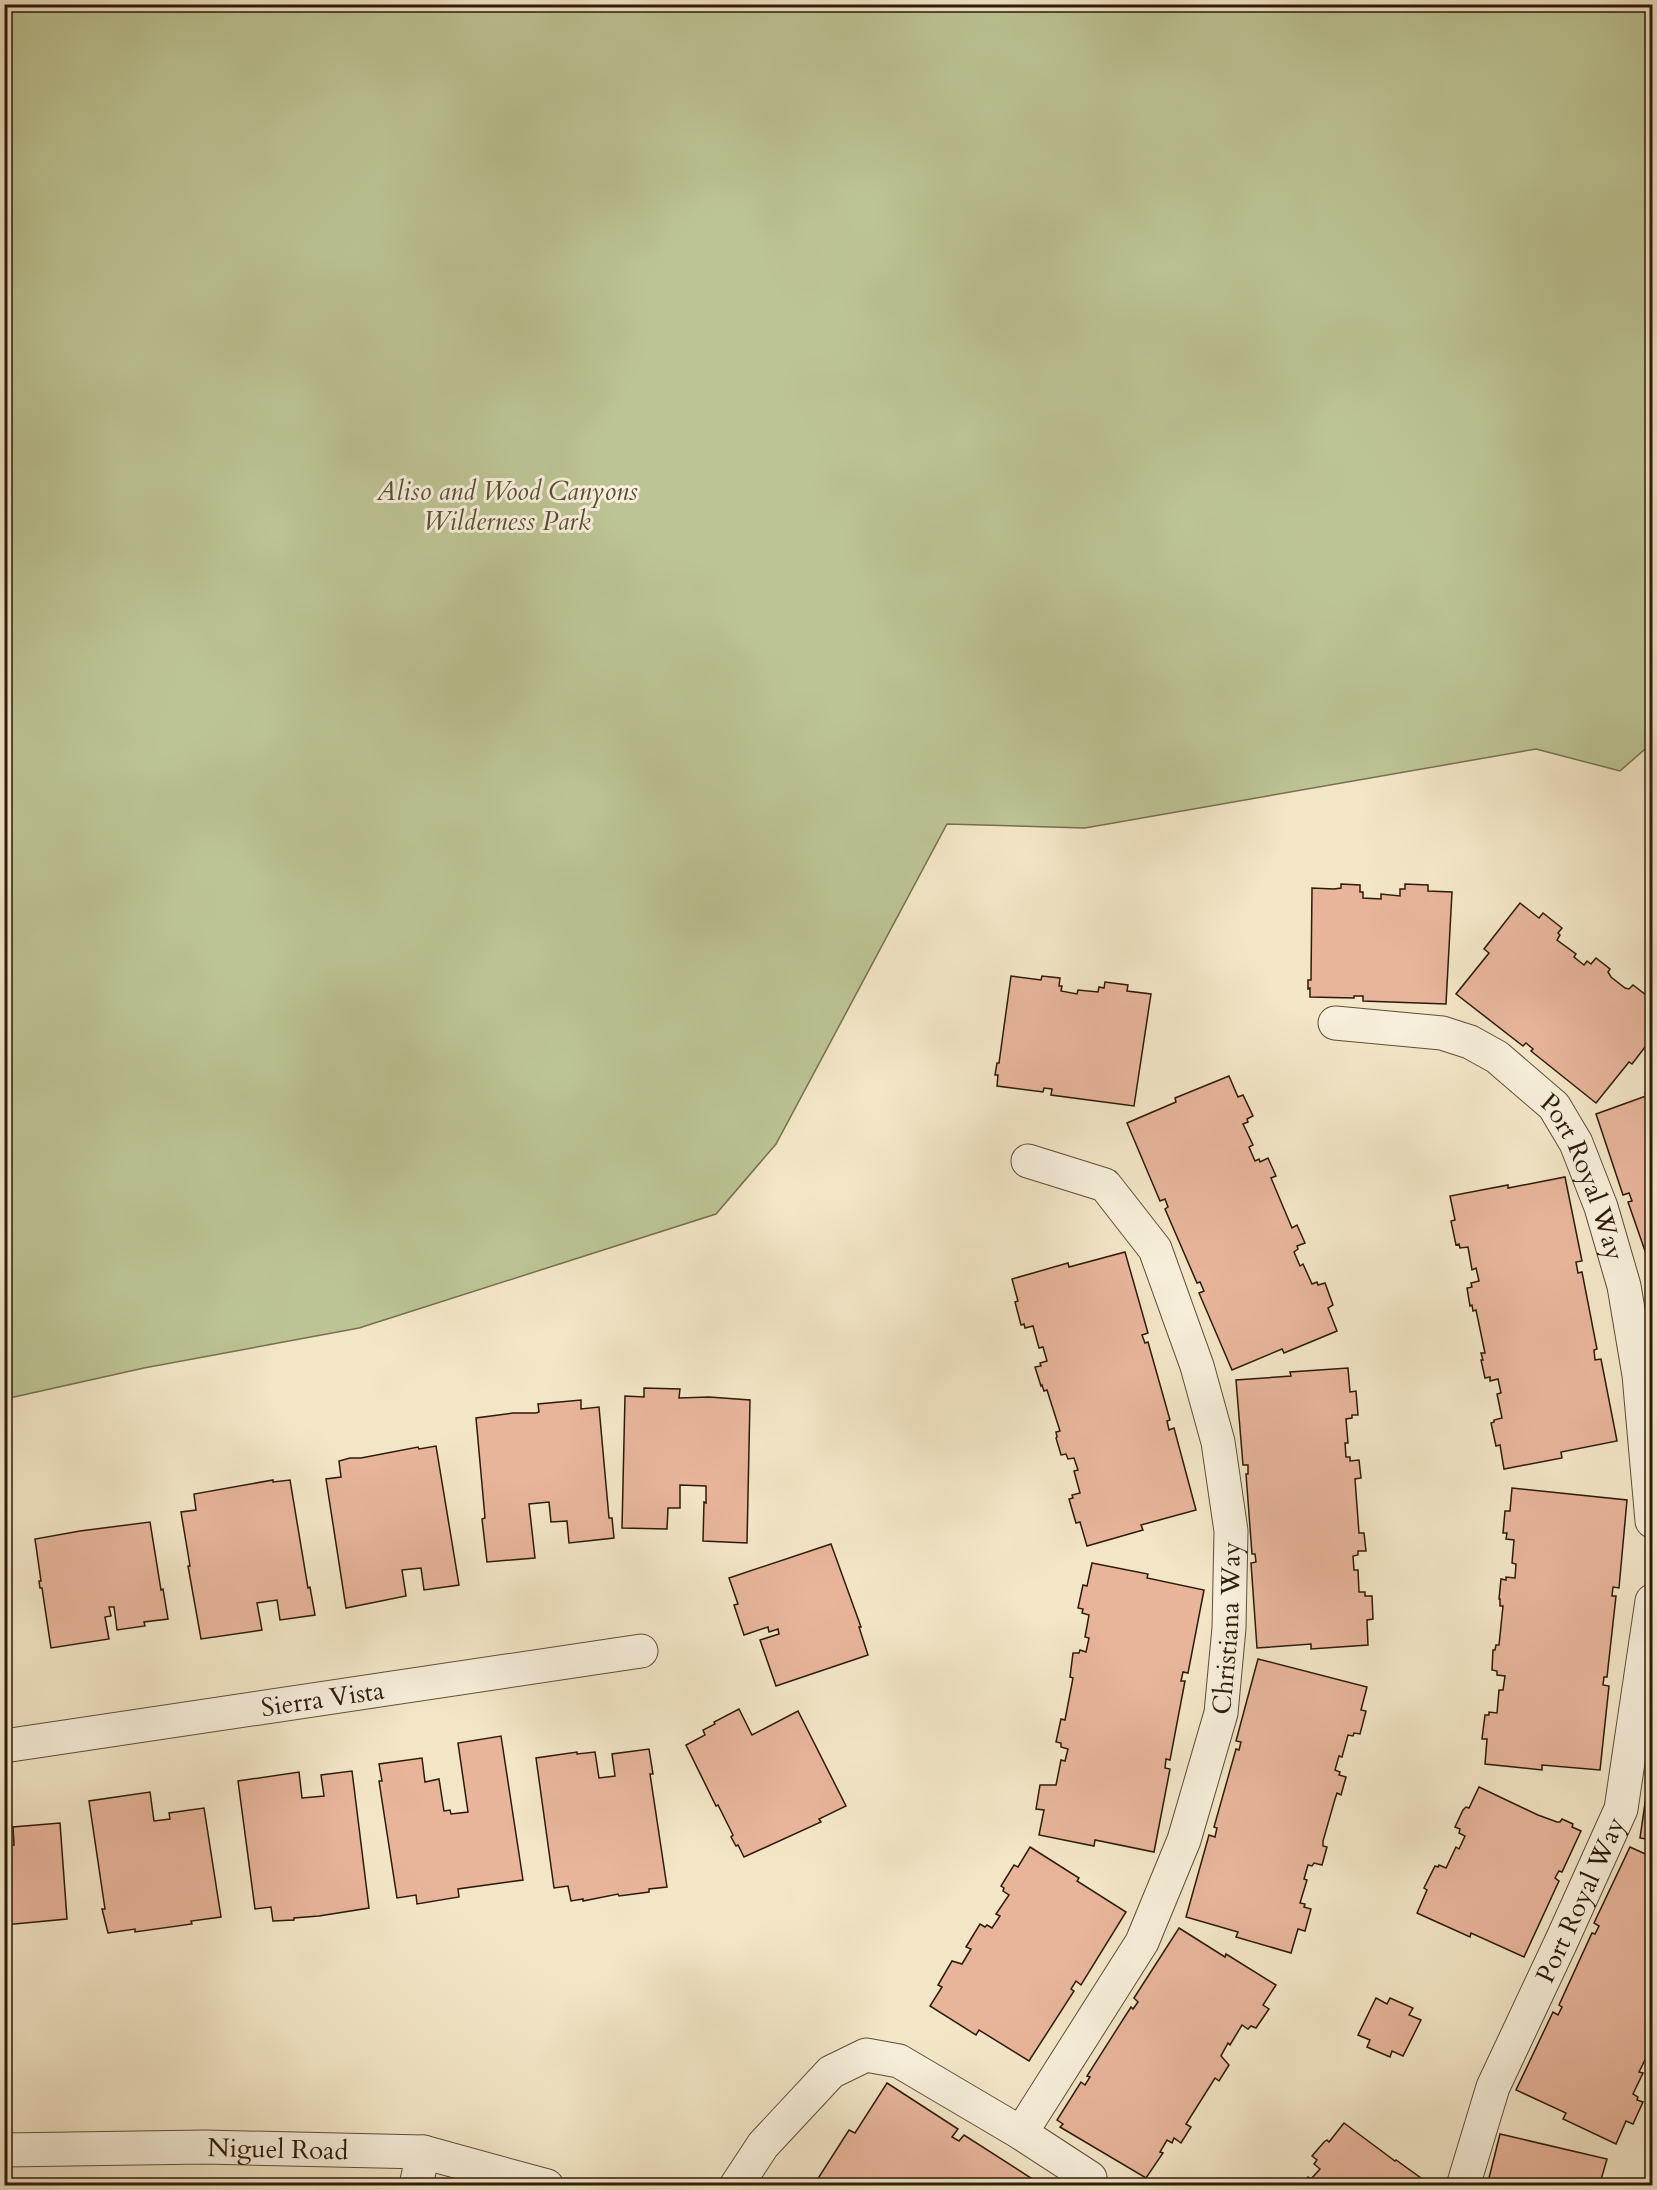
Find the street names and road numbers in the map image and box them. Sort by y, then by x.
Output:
street label: Port Royal Way [1533,1085,1633,1265]
street label: Christiana Way [1203,1541,1248,1716]
street label: Sierra Vista [259,1672,386,1725]
street label: Port Royal Way [1527,1811,1633,1988]
street label: Niguel Road [207,2130,349,2168]

